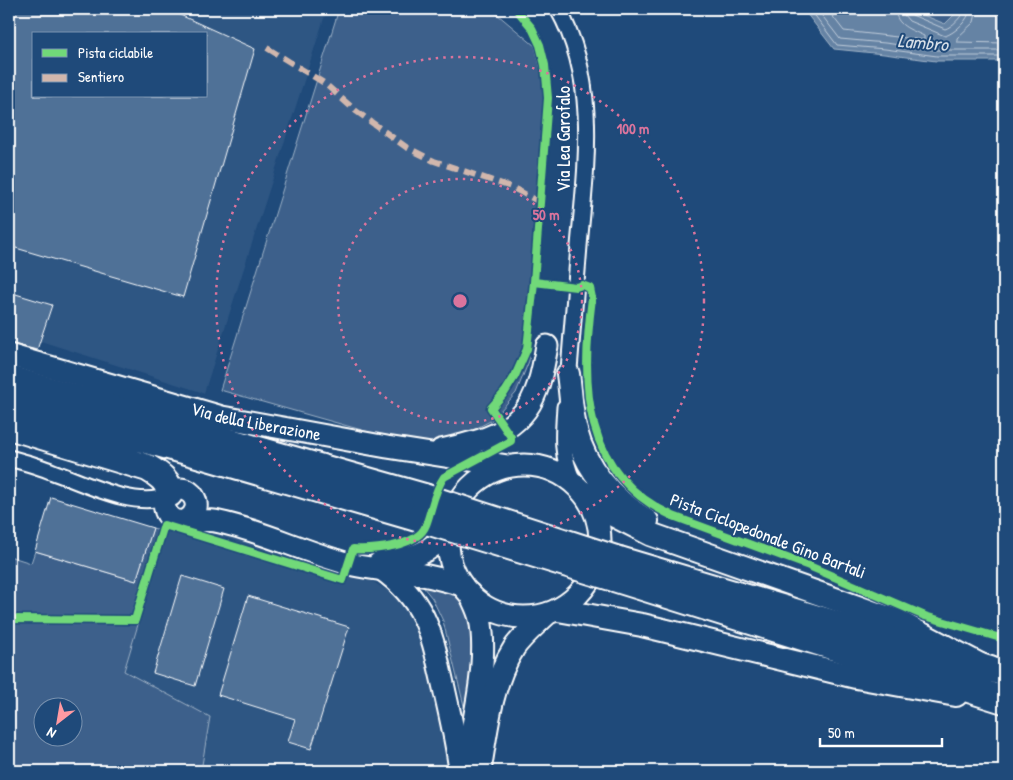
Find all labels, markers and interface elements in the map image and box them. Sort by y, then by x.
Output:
water label: Lambro [897,27,950,57]
legend [32,32,208,98]
text: Pista ciclabile [78,42,153,63]
text: Sentiero [78,66,124,87]
street label: Via Lea Garofalo [551,86,576,192]
text: 100 m [617,118,649,139]
text: 50 m [533,204,559,225]
centre of rings [451,292,469,310]
street label: Via della Liberazione [188,396,323,447]
street label: Pista Ciclopedonale Gino Bartali [667,487,870,584]
north arrow [32,698,82,748]
scale bar [820,715,943,747]
text: 50 m [828,722,855,743]
text: N [42,723,59,744]

